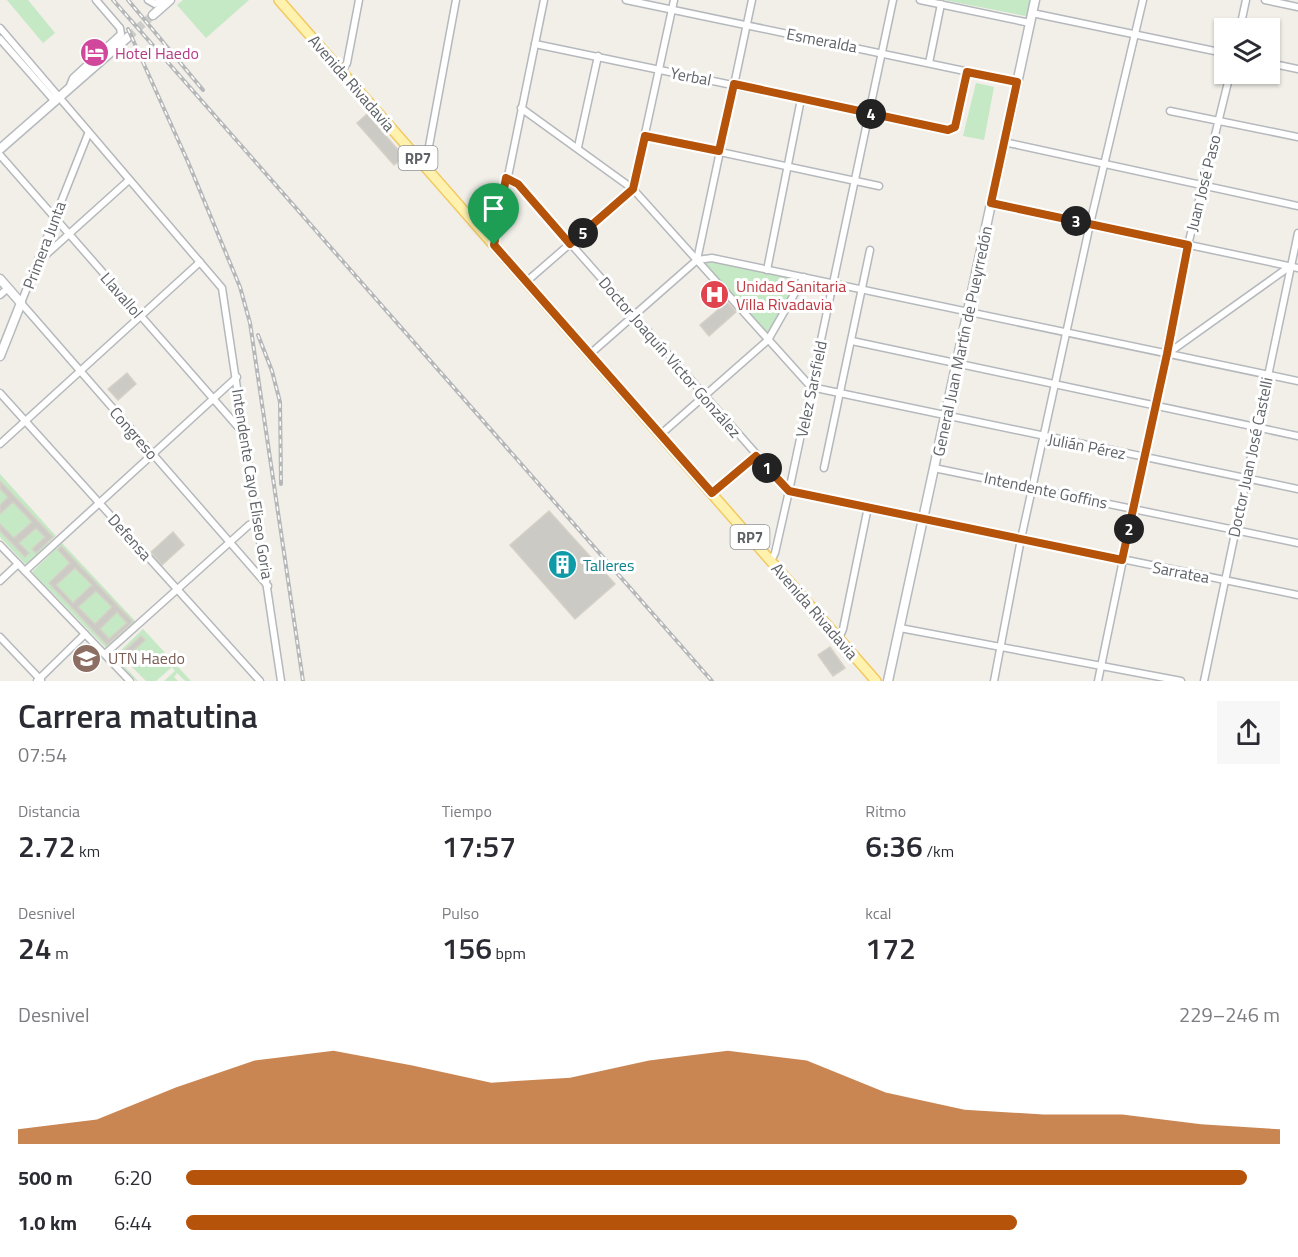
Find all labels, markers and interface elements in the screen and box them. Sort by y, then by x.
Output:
map controls [1214,18,1280,84]
button: layers [1214,18,1280,84]
street label: Esmeralda [785,21,859,59]
street label: Avenida Rivadavia [303,29,401,137]
hotel icon: Hotel Haedo [78,37,110,69]
place label: Hotel Haedo [115,41,199,65]
street label: Yerbal [668,60,714,92]
pin: 4 [856,99,886,129]
text: 4 [867,102,875,126]
street label: Juan José Paso [1179,132,1227,234]
road number: RP7 [398,146,438,170]
pin [468,183,519,245]
icon: arrive [477,192,510,225]
street label: Primera Junta [16,198,72,292]
pin: 3 [1061,206,1091,236]
text: 3 [1072,209,1080,233]
pin: 5 [568,218,598,248]
text: 5 [579,221,587,245]
street label: General Juan Martín de Pueyrredón [926,224,998,458]
street label: Llavallol [95,267,149,323]
street label: Doctor Joaquín Victor González [593,271,747,443]
place label: Unidad Sanitaria Villa Rivadavia [736,274,846,316]
hospital icon: Unidad Sanitaria Villa Rivadavia [699,279,731,311]
street label: Velez Sarsfield [789,338,833,440]
street label: Doctor Juan José Castelli [1221,375,1279,539]
street label: Intendente Cayo Eliseo Goria [226,387,280,581]
street label: Congreso [104,401,164,465]
street label: Julián Pérez [1046,427,1128,465]
pin: 1 [752,453,782,483]
text: 1 [763,456,771,480]
street label: Intendente Goffins [982,465,1110,515]
street label: Defensa [102,508,158,566]
pin: 2 [1114,514,1144,544]
text: 2 [1125,517,1133,541]
road number: RP7 [730,525,770,549]
building icon: Talleres [546,549,578,581]
place label: Talleres [583,553,634,577]
street label: Sarratea [1150,555,1212,589]
street label: Avenida Rivadavia [766,557,864,665]
school or university icon: UTN Haedo [71,642,103,674]
place label: UTN Haedo [108,646,185,670]
text: Carrera matutina [18,691,258,741]
button: share [1217,701,1280,764]
text: 07:54 [18,739,67,770]
text: Distancia [18,799,80,823]
text: Tiempo [442,799,492,823]
text: Ritmo [865,799,906,823]
text: 2.72 [18,823,76,869]
text: 17:57 [442,823,516,869]
text: 6:36 [865,823,923,869]
text: km [76,839,100,863]
text: /km [923,839,954,863]
text: Desnivel [18,901,75,925]
text: Pulso [442,901,479,925]
text: kcal [865,901,891,925]
text: 24 [18,925,52,971]
text: 156 [442,925,492,971]
text: 172 [865,925,916,971]
text: m [52,941,69,965]
text: bpm [492,941,526,965]
text: Desnivel [18,999,90,1030]
text: 229–246 m [1179,999,1280,1030]
text: 500 m [18,1162,73,1193]
text: 6:20 [114,1162,152,1193]
text: 1.0 km [18,1207,77,1238]
text: 6:44 [114,1207,152,1238]

